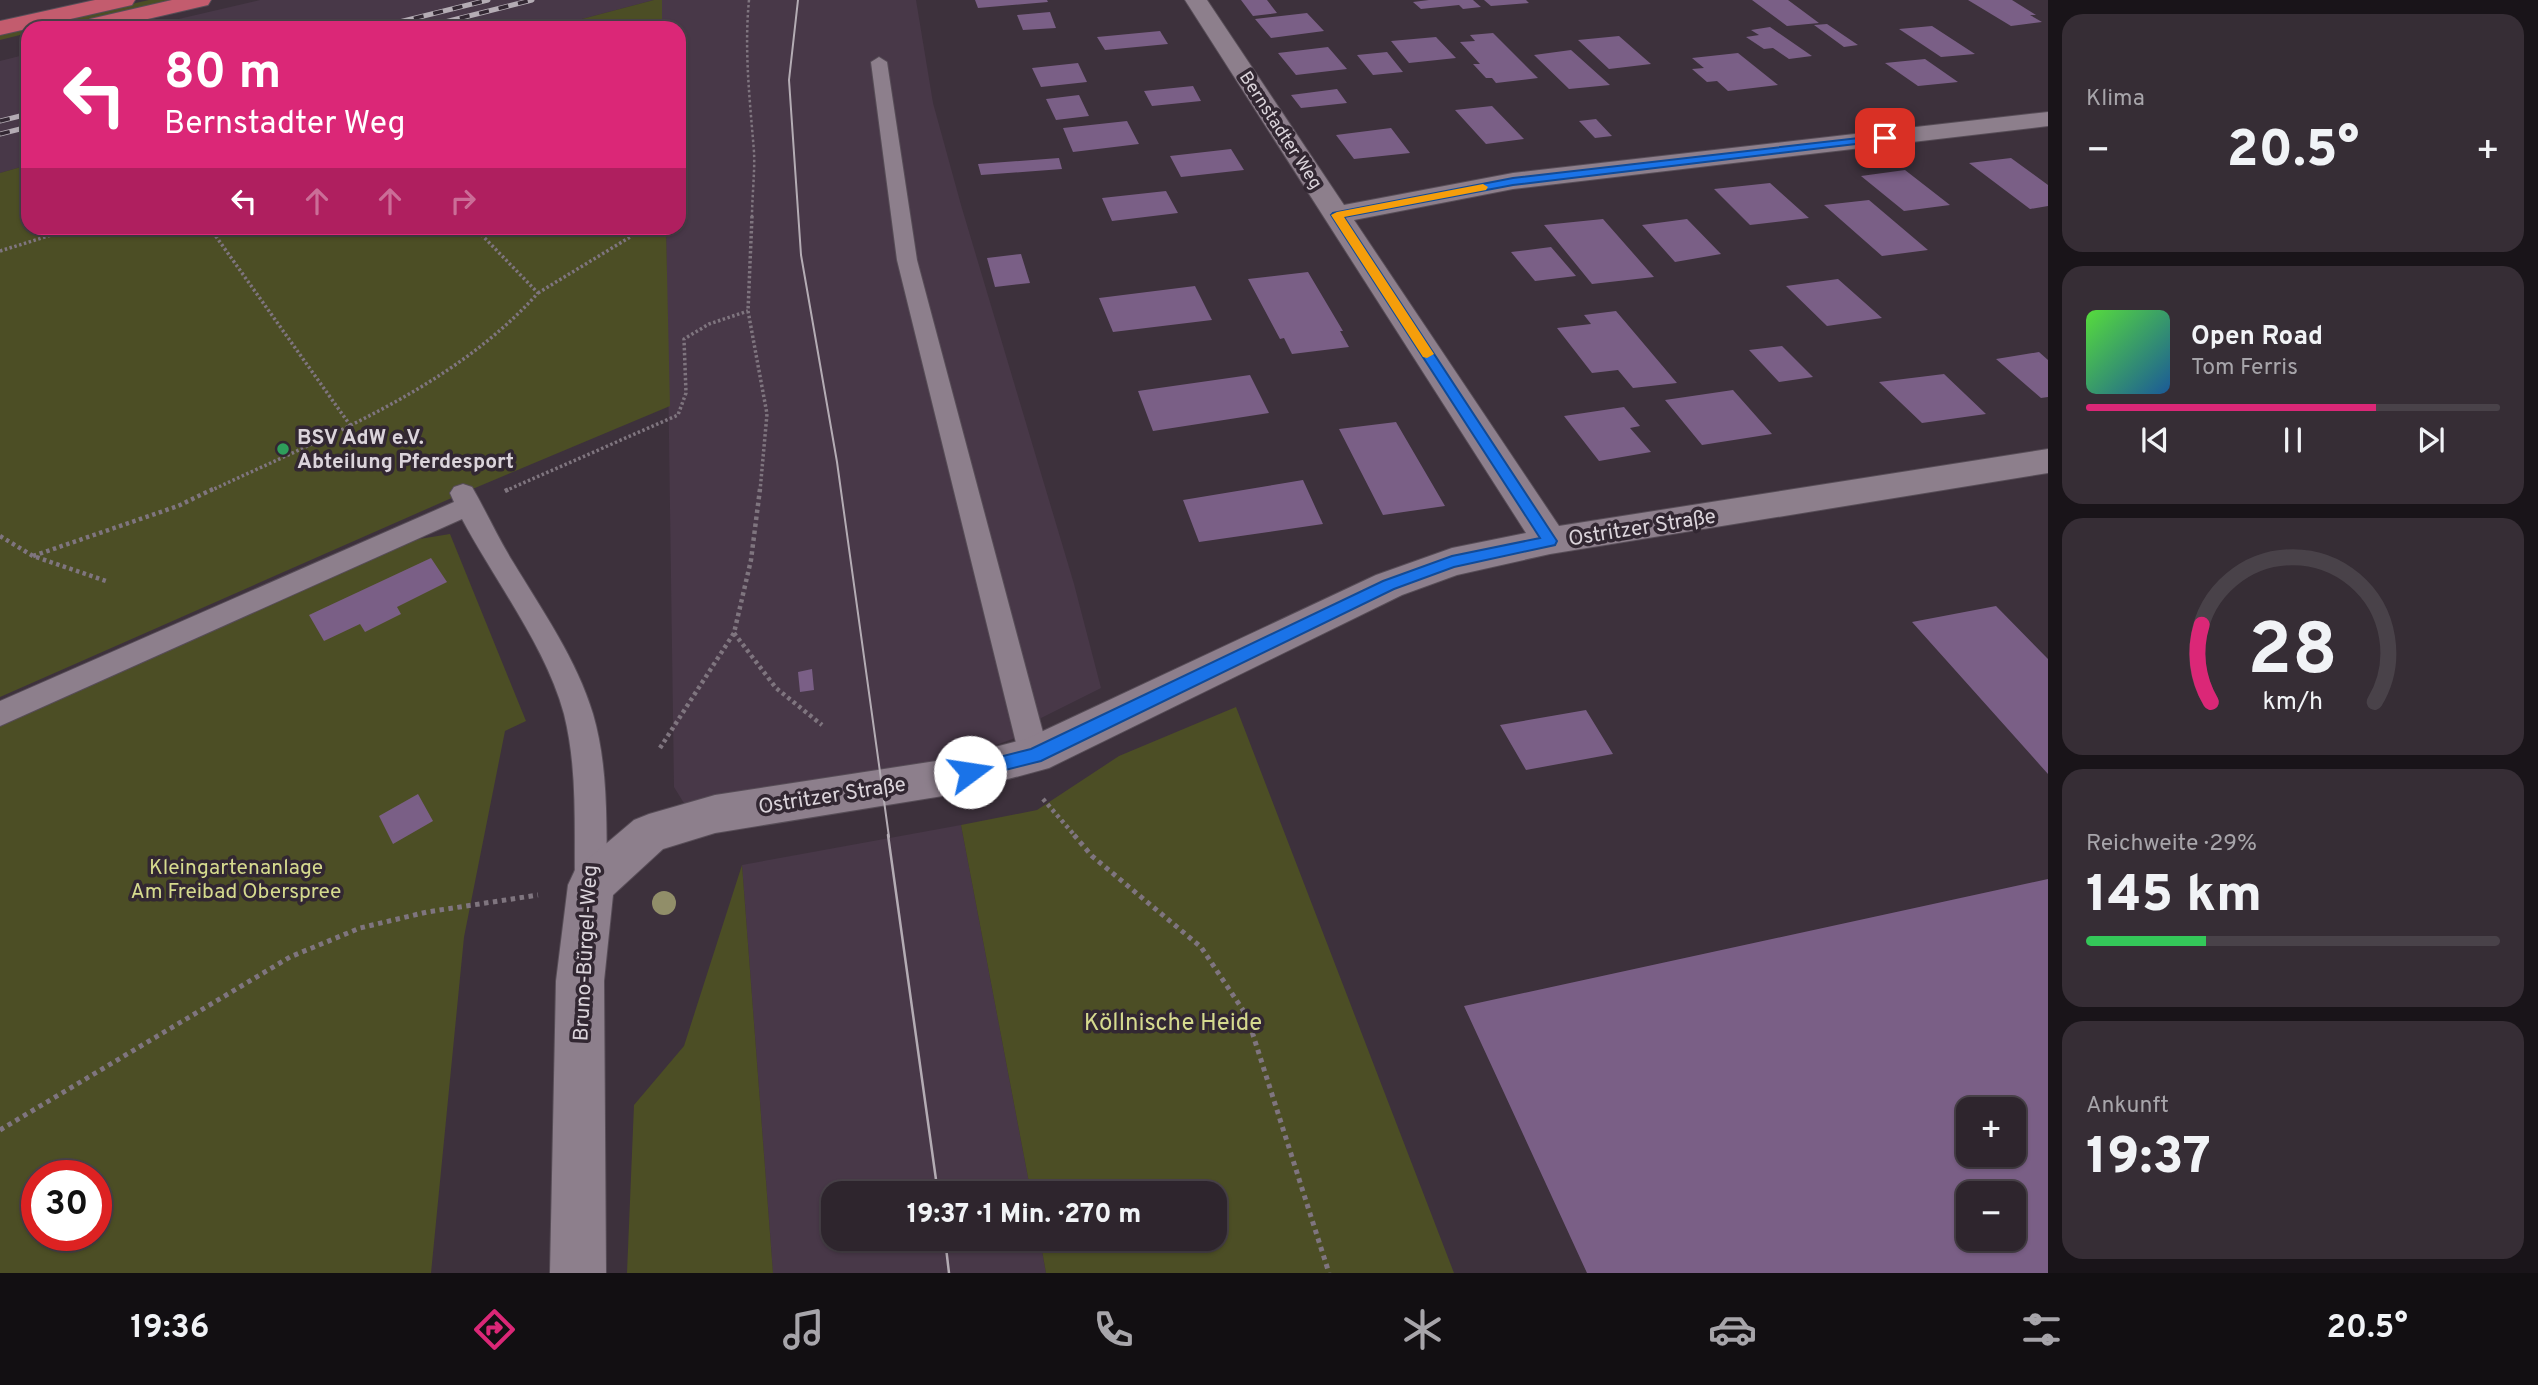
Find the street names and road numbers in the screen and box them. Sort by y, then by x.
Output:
street label: Bernstadter Weg [1233,68,1326,194]
street label: Ostritzer Straße [1567,504,1718,553]
street label: Ostritzer Straße [757,772,908,821]
street label: Bruno-Bürgel-Weg [568,864,605,1042]

